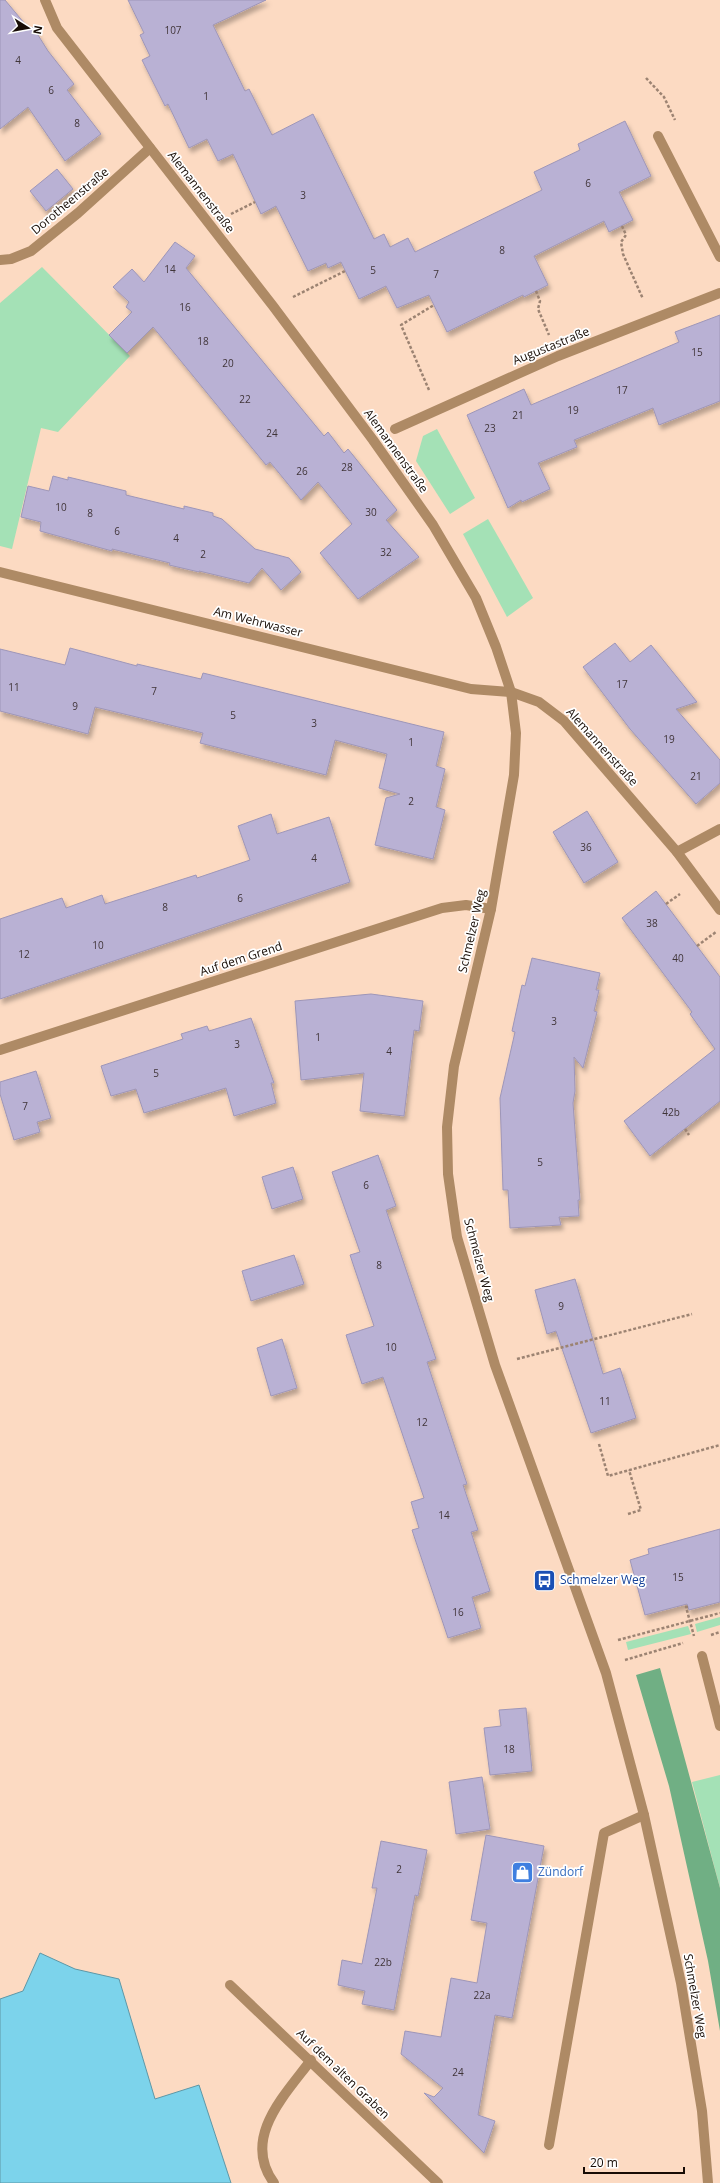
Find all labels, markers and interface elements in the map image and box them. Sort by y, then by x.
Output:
north arrow [8,8,48,48]
house number: 107 [164,23,182,37]
text: N [30,24,47,36]
house number: 4 [15,53,21,67]
house number: 6 [48,83,54,97]
house number: 1 [203,89,209,103]
house number: 8 [74,116,80,130]
street label: Alemannenstraße [164,147,239,236]
street label: Dorotheenstraße [27,163,112,238]
house number: 6 [585,176,591,190]
house number: 3 [300,188,306,202]
house number: 8 [499,243,505,257]
house number: 14 [164,262,176,276]
house number: 5 [370,263,376,277]
house number: 7 [433,267,439,281]
house number: 16 [179,300,191,314]
street label: Augustastraße [510,322,592,369]
house number: 18 [197,334,209,348]
house number: 15 [691,345,703,359]
house number: 20 [222,356,234,370]
house number: 17 [616,383,628,397]
house number: 22 [239,392,251,406]
house number: 19 [567,403,579,417]
street label: Alemannenstraße [360,405,433,496]
house number: 21 [512,408,524,422]
house number: 23 [484,421,496,435]
house number: 24 [266,426,278,440]
house number: 28 [341,460,353,474]
house number: 26 [296,464,308,478]
house number: 10 [55,500,67,514]
house number: 30 [365,505,377,519]
house number: 8 [87,506,93,520]
house number: 6 [114,524,120,538]
house number: 4 [173,531,179,545]
house number: 32 [380,545,392,559]
house number: 2 [200,547,206,561]
street label: Am Wehrwasser [212,602,304,641]
house number: 17 [616,677,628,691]
house number: 11 [8,680,20,694]
house number: 7 [151,684,157,698]
house number: 9 [72,699,78,713]
street label: Alemannenstraße [563,704,642,790]
house number: 5 [230,708,236,722]
house number: 3 [311,716,317,730]
house number: 19 [663,732,675,746]
house number: 1 [408,735,414,749]
house number: 21 [690,769,702,783]
house number: 2 [408,794,414,808]
house number: 36 [580,840,592,854]
house number: 4 [311,851,317,865]
street label: Schmelzer Weg [454,887,489,974]
house number: 6 [237,891,243,905]
house number: 8 [162,900,168,914]
house number: 38 [646,916,658,930]
street label: Auf dem Grend [198,937,284,980]
house number: 10 [92,938,104,952]
house number: 12 [18,947,30,961]
house number: 40 [672,951,684,965]
house number: 3 [551,1014,557,1028]
house number: 1 [315,1030,321,1044]
house number: 3 [234,1037,240,1051]
house number: 4 [386,1044,392,1058]
house number: 5 [153,1066,159,1080]
house number: 7 [22,1099,28,1113]
house number: 42b [662,1105,680,1119]
house number: 5 [537,1155,543,1169]
house number: 6 [363,1178,369,1192]
street label: Schmelzer Weg [460,1216,499,1304]
house number: 8 [376,1258,382,1272]
house number: 9 [558,1299,564,1313]
house number: 10 [385,1340,397,1354]
house number: 11 [599,1394,611,1408]
house number: 12 [416,1415,428,1429]
house number: 14 [438,1508,450,1522]
bus stop icon: Schmelzer Weg [531,1567,557,1593]
house number: 15 [672,1570,684,1584]
place label: Schmelzer Weg [560,1571,646,1588]
house number: 16 [452,1605,464,1619]
house number: 18 [503,1742,515,1756]
shop icon: Zündorf [509,1859,535,1885]
house number: 2 [396,1862,402,1876]
place label: Zündorf [538,1863,584,1880]
street label: Schmelzer Weg [680,1952,711,2040]
house number: 22b [374,1955,392,1969]
house number: 22a [474,1988,491,2002]
street label: Auf dem alten Graben [293,2025,394,2123]
house number: 24 [452,2065,464,2079]
scale bar [584,2149,684,2175]
text: 20 m [590,2154,618,2171]

